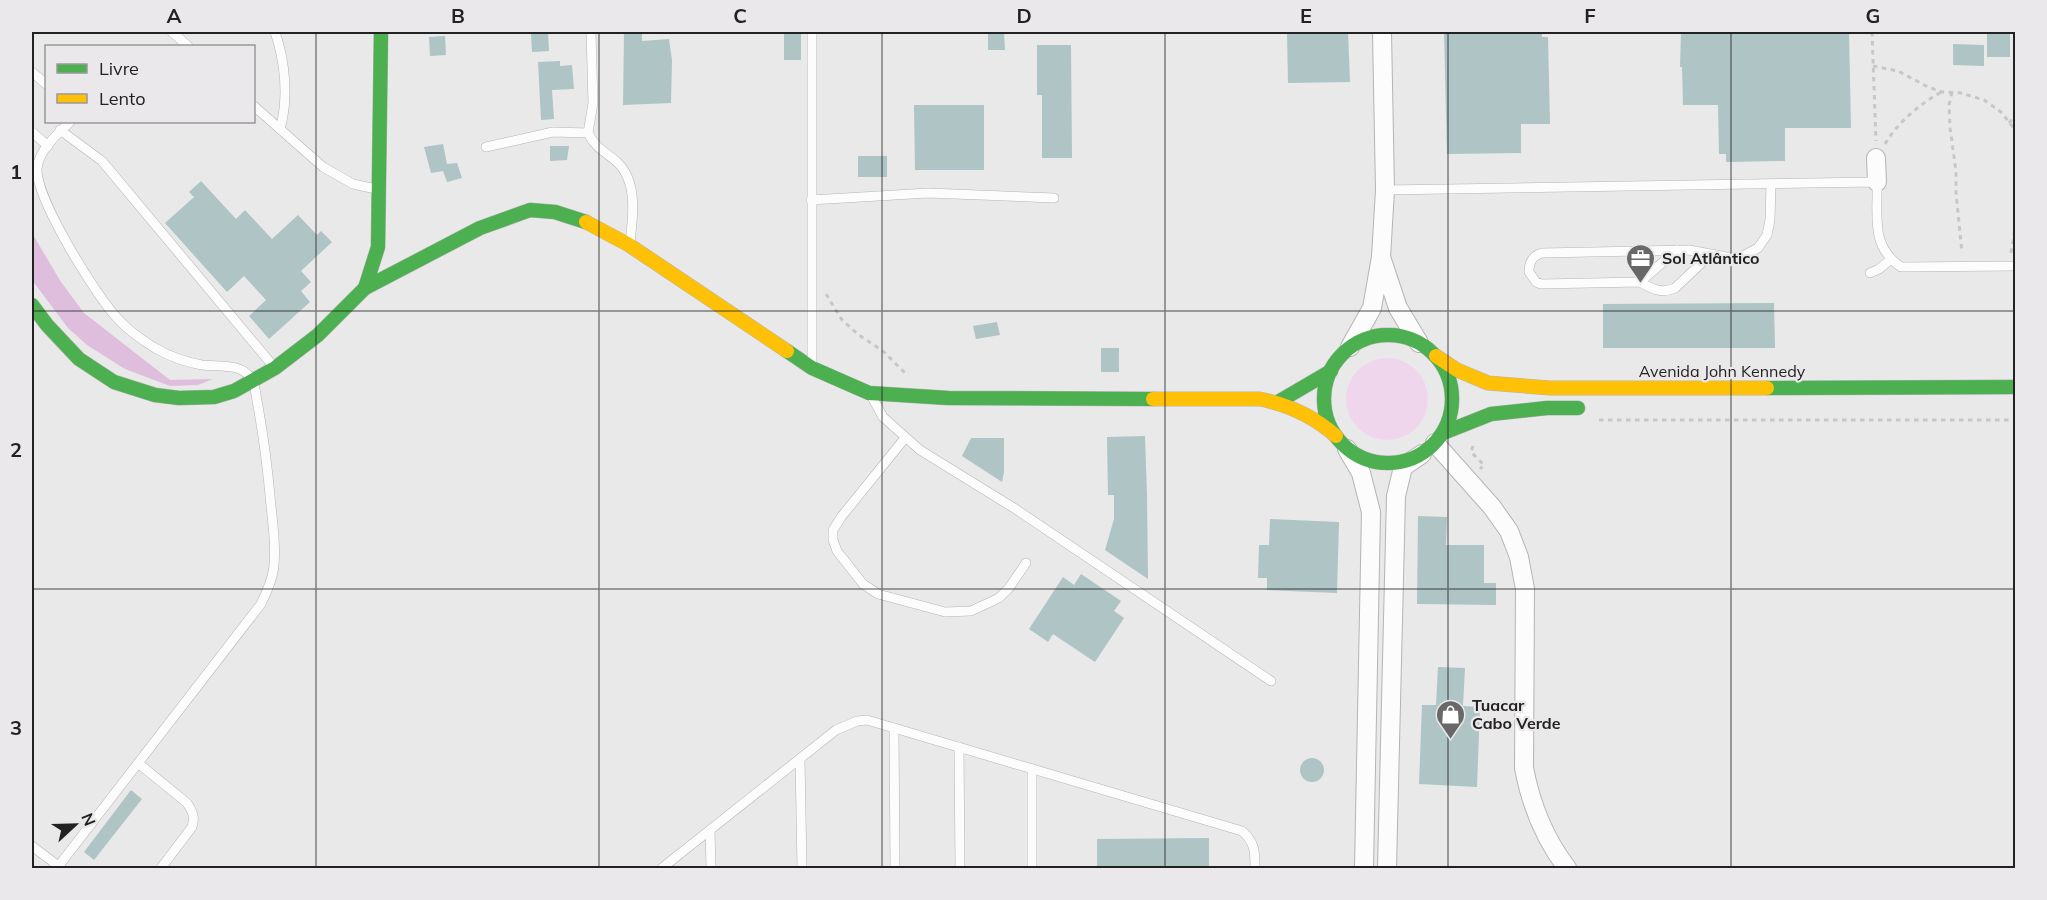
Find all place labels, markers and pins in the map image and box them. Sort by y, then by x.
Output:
office icon: Sol Atlântico [1625,242,1657,284]
place label: Sol Atlântico [1662,248,1760,268]
place label: Tuacar Cabo Verde [1472,695,1561,733]
shop icon: Tuacar Cabo Verde [1435,698,1467,740]

